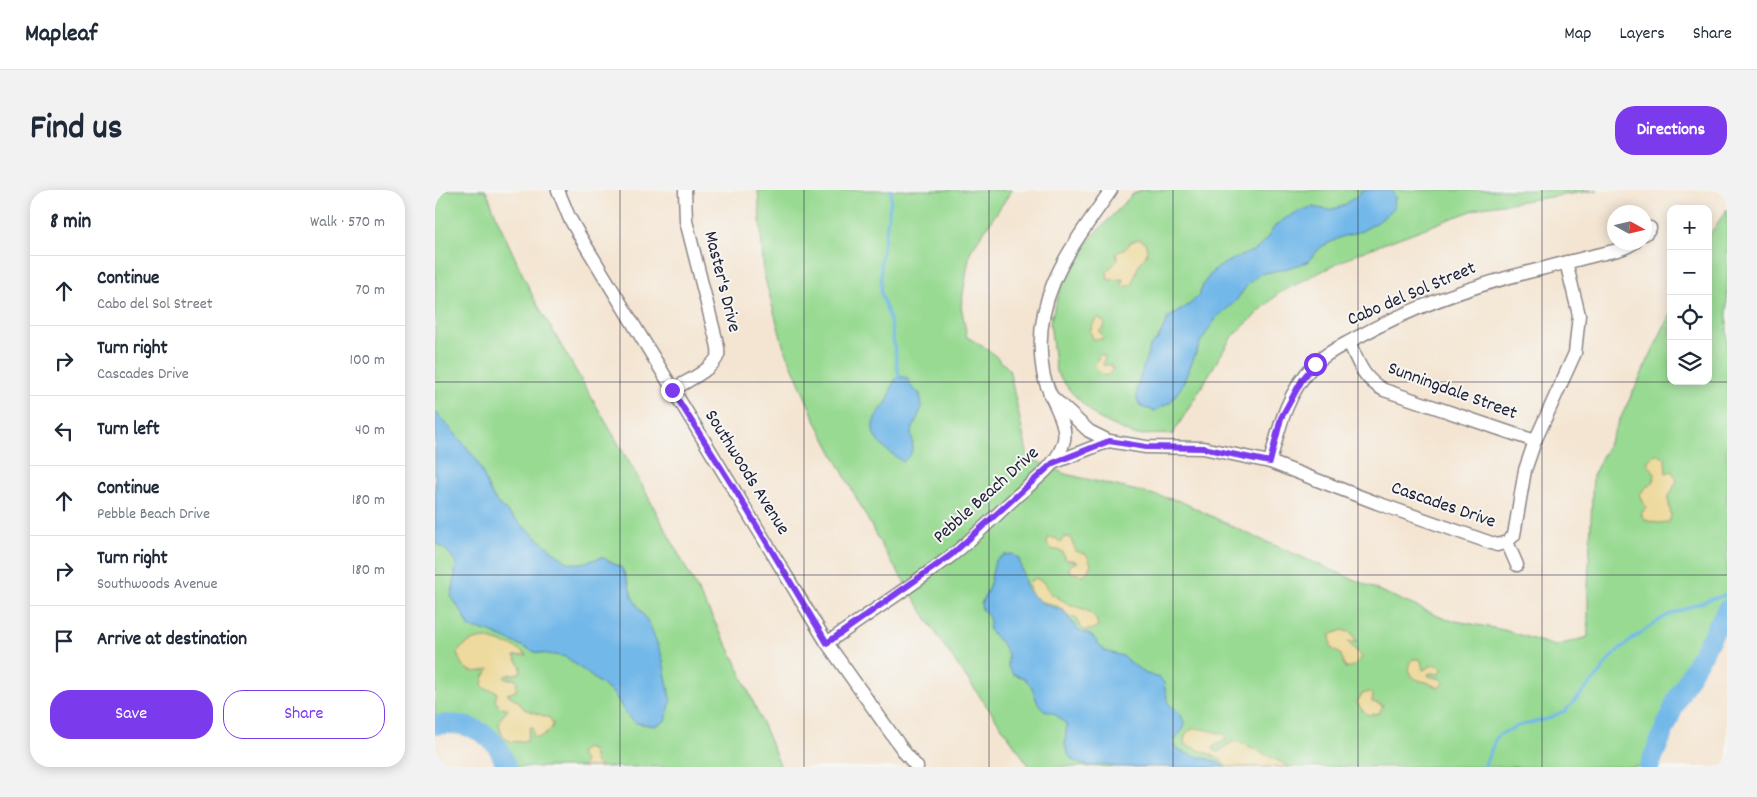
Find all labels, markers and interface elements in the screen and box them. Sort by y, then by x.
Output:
text: Mapleaf [25,18,97,52]
text: Map [1564,22,1591,47]
text: Layers [1619,22,1665,47]
text: Share [1693,22,1732,47]
text: Find us [30,105,122,155]
button: Directions [1615,106,1727,155]
north arrow [1607,205,1652,250]
map controls [1667,205,1712,385]
button: + [1667,205,1712,250]
text: 8 min [50,208,91,238]
text: Walk · 570 m [310,211,385,234]
street label: Master's Drive [695,229,747,335]
button: − [1667,250,1712,295]
street label: Cabo del Sol Street [1344,256,1480,334]
text: Continue [97,266,159,293]
icon: ahead [50,277,78,305]
text: 70 m [355,279,385,302]
text: Cabo del Sol Street [97,293,213,316]
button: locate [1667,295,1712,340]
text: Turn right [97,336,168,363]
button: layers [1667,340,1712,385]
icon: right [50,347,78,375]
text: 100 m [349,349,385,372]
route start [1304,353,1327,376]
street label: Sunningdale Street [1384,356,1520,428]
text: Cascades Drive [97,363,189,386]
route end [661,379,684,402]
street label: Southwoods Avenue [697,405,795,541]
icon: left [50,417,78,445]
text: Turn left [97,417,160,444]
text: 40 m [355,419,385,442]
street label: Pebble Beach Drive [928,441,1046,551]
street label: Cascades Drive [1387,475,1499,537]
text: Continue [97,476,159,503]
icon: ahead [50,487,78,515]
text: 180 m [352,489,385,512]
text: Pebble Beach Drive [97,503,210,526]
text: Turn right [97,546,168,573]
icon: right [50,557,78,585]
text: 180 m [352,559,385,582]
text: Southwoods Avenue [97,573,218,596]
icon: arrive [50,627,78,655]
text: Arrive at destination [97,627,247,654]
button: Save [50,690,213,739]
button: Share [223,690,385,739]

